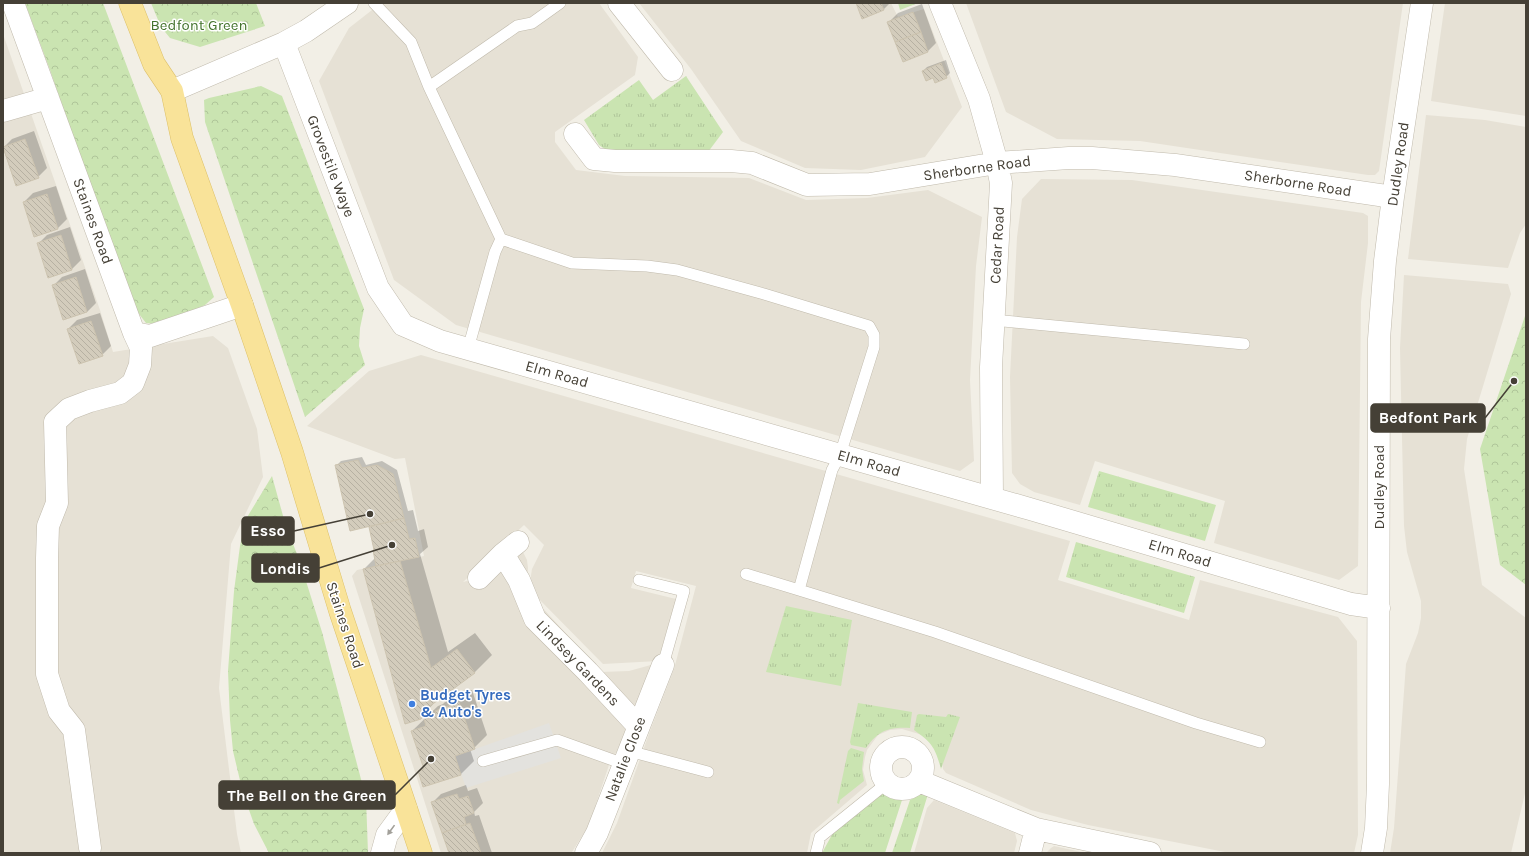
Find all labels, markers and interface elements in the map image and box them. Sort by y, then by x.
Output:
park label: Bedfont Green [150,16,248,34]
street label: Grovestile Waye [303,112,359,220]
street label: Dudley Road [1383,121,1413,207]
street label: Sherborne Road [922,152,1032,184]
street label: Sherborne Road [1243,166,1353,200]
street label: Staines Road [69,176,117,266]
street label: Cedar Road [986,206,1008,284]
street label: Elm Road [523,356,591,392]
callout: Bedfont Park [1371,404,1485,432]
text: Bedfont Park [1379,408,1478,427]
street label: Elm Road [835,445,903,481]
street label: Dudley Road [1370,445,1388,529]
callout: Esso [242,517,294,545]
text: Esso [250,521,286,540]
street label: Elm Road [1146,535,1214,571]
callout: Londis [252,554,319,582]
text: Londis [260,559,310,578]
street label: Staines Road [323,579,367,671]
street label: Lindsey Gardens [532,616,624,710]
place label: Budget Tyres & Auto's [420,686,511,721]
marker: Budget Tyres & Auto's [407,699,417,709]
street label: Natalie Close [601,714,649,804]
callout: The Bell on the Green [219,781,395,809]
text: The Bell on the Green [227,786,387,805]
one-way arrow [387,824,395,835]

